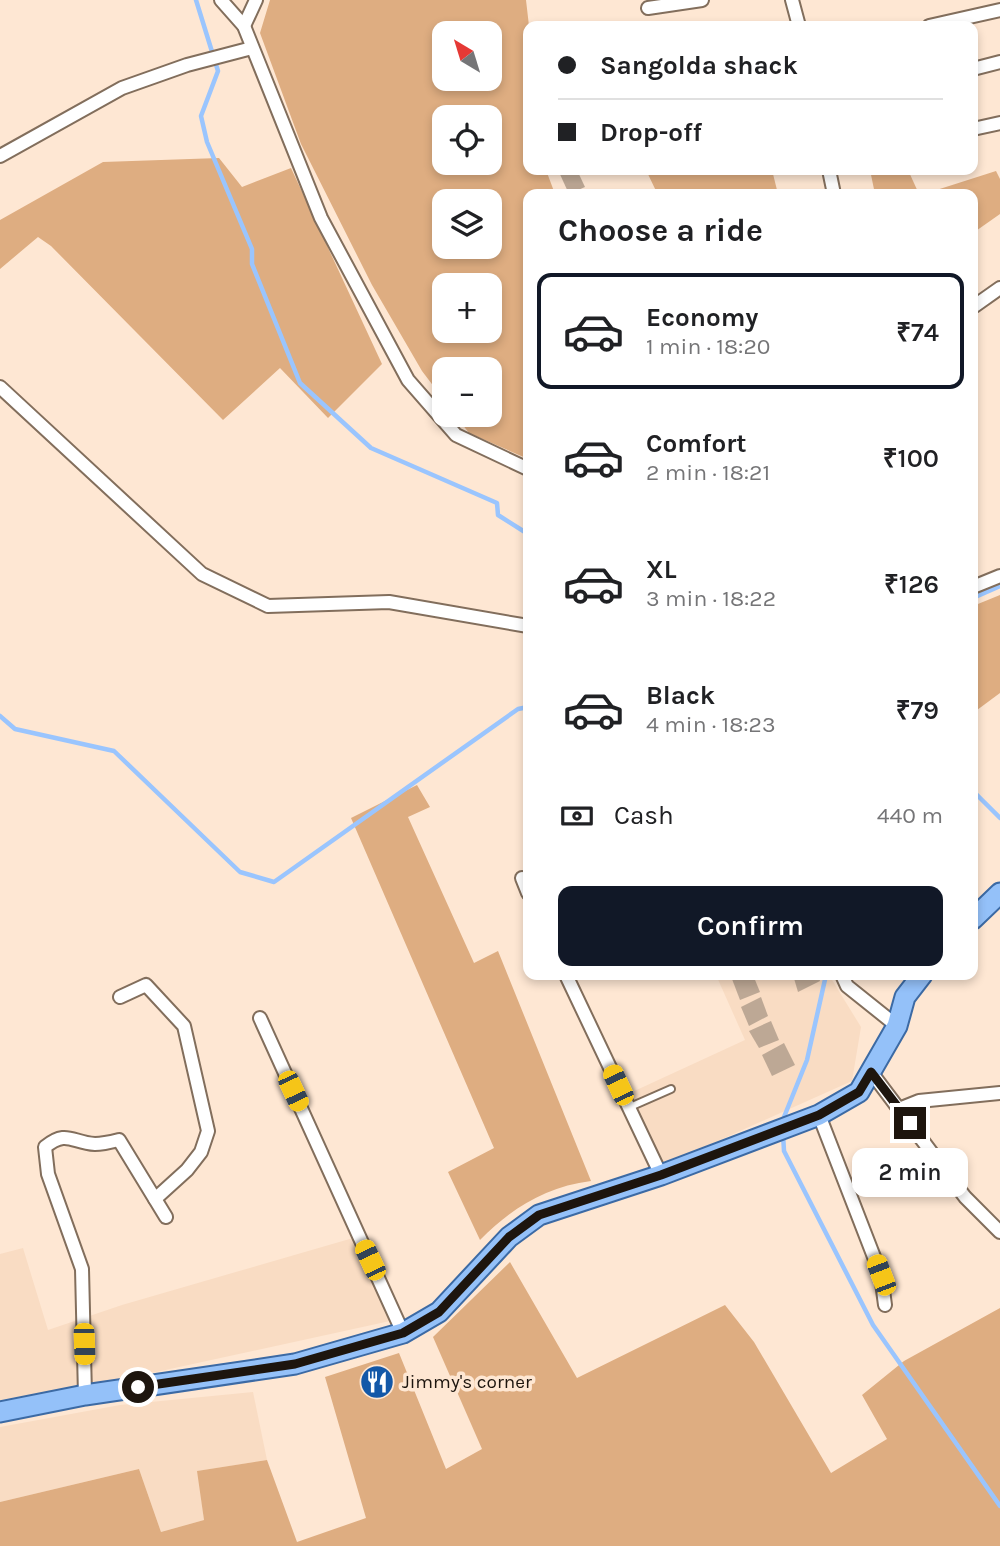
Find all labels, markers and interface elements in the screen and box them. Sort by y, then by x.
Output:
north arrow [432,21,502,91]
map controls [432,21,502,427]
text: Sangolda shack [600,50,798,81]
button: locate [432,105,502,175]
text: Drop-off [600,117,702,148]
button: layers [432,189,502,259]
text: Choose a ride [558,212,763,249]
button: + [432,273,502,343]
icon: car [562,300,625,363]
text: Economy [646,302,758,333]
text: ₹74 [896,317,939,348]
text: 1 min · 18:20 [646,333,770,360]
button: − [432,357,502,427]
icon: car [562,426,625,489]
text: Comfort [646,428,747,459]
text: ₹100 [883,443,939,474]
text: 2 min · 18:21 [646,459,770,486]
icon: car [562,552,625,615]
text: XL [646,554,677,585]
text: ₹126 [884,569,939,600]
text: 3 min · 18:22 [646,585,776,612]
icon: car [562,678,625,741]
text: Black [646,680,715,711]
text: ₹79 [896,695,939,726]
text: 4 min · 18:23 [646,711,776,738]
icon: cash [558,797,596,835]
text: Cash [614,800,674,831]
text: 440 m [877,802,943,829]
button: Confirm [558,886,943,966]
car [600,1062,637,1108]
car [275,1068,312,1114]
route end [894,1107,926,1139]
callout: 2 min [852,1148,968,1196]
text: 2 min [879,1159,941,1186]
car [352,1237,389,1283]
car [864,1252,899,1298]
car [73,1323,96,1365]
restaurant icon: Jimmy's corner [358,1363,396,1401]
route start [122,1371,154,1403]
place label: Jimmy's corner [402,1371,532,1393]

